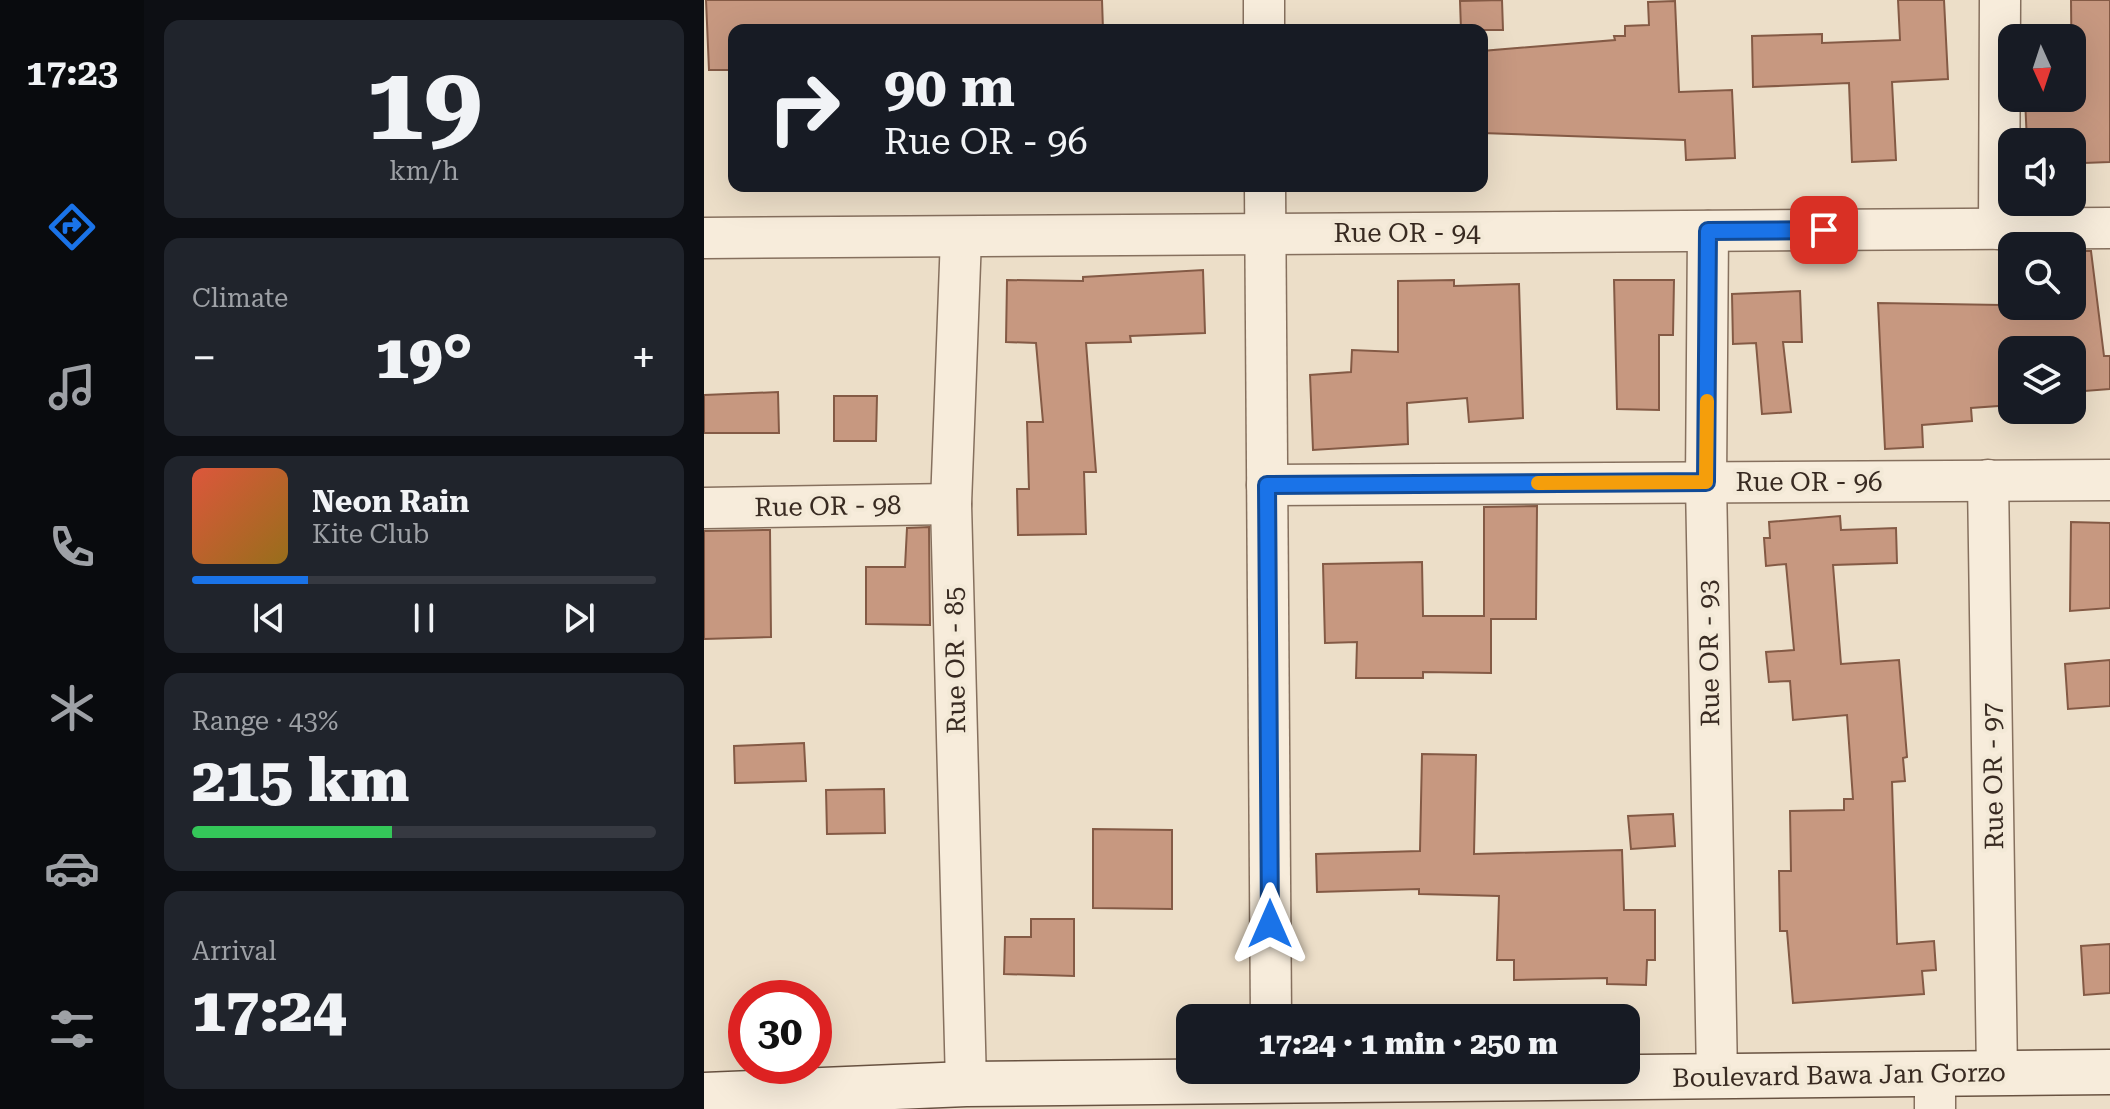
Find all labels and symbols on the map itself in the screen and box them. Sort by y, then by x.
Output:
north arrow [1998,24,2086,112]
pin [1790,196,1858,264]
street label: Rue OR - 94 [1333,218,1481,248]
street label: Rue OR - 96 [1735,467,1883,497]
street label: Rue OR - 98 [754,490,902,522]
street label: Rue OR - 93 [1693,579,1725,727]
street label: Rue OR - 85 [939,586,971,734]
street label: Rue OR - 97 [1977,702,2009,850]
position arrow [1228,882,1312,966]
speed limit sign: 30 [728,980,832,1084]
street label: Boulevard Bawa Jan Gorzo [1672,1057,2006,1093]

